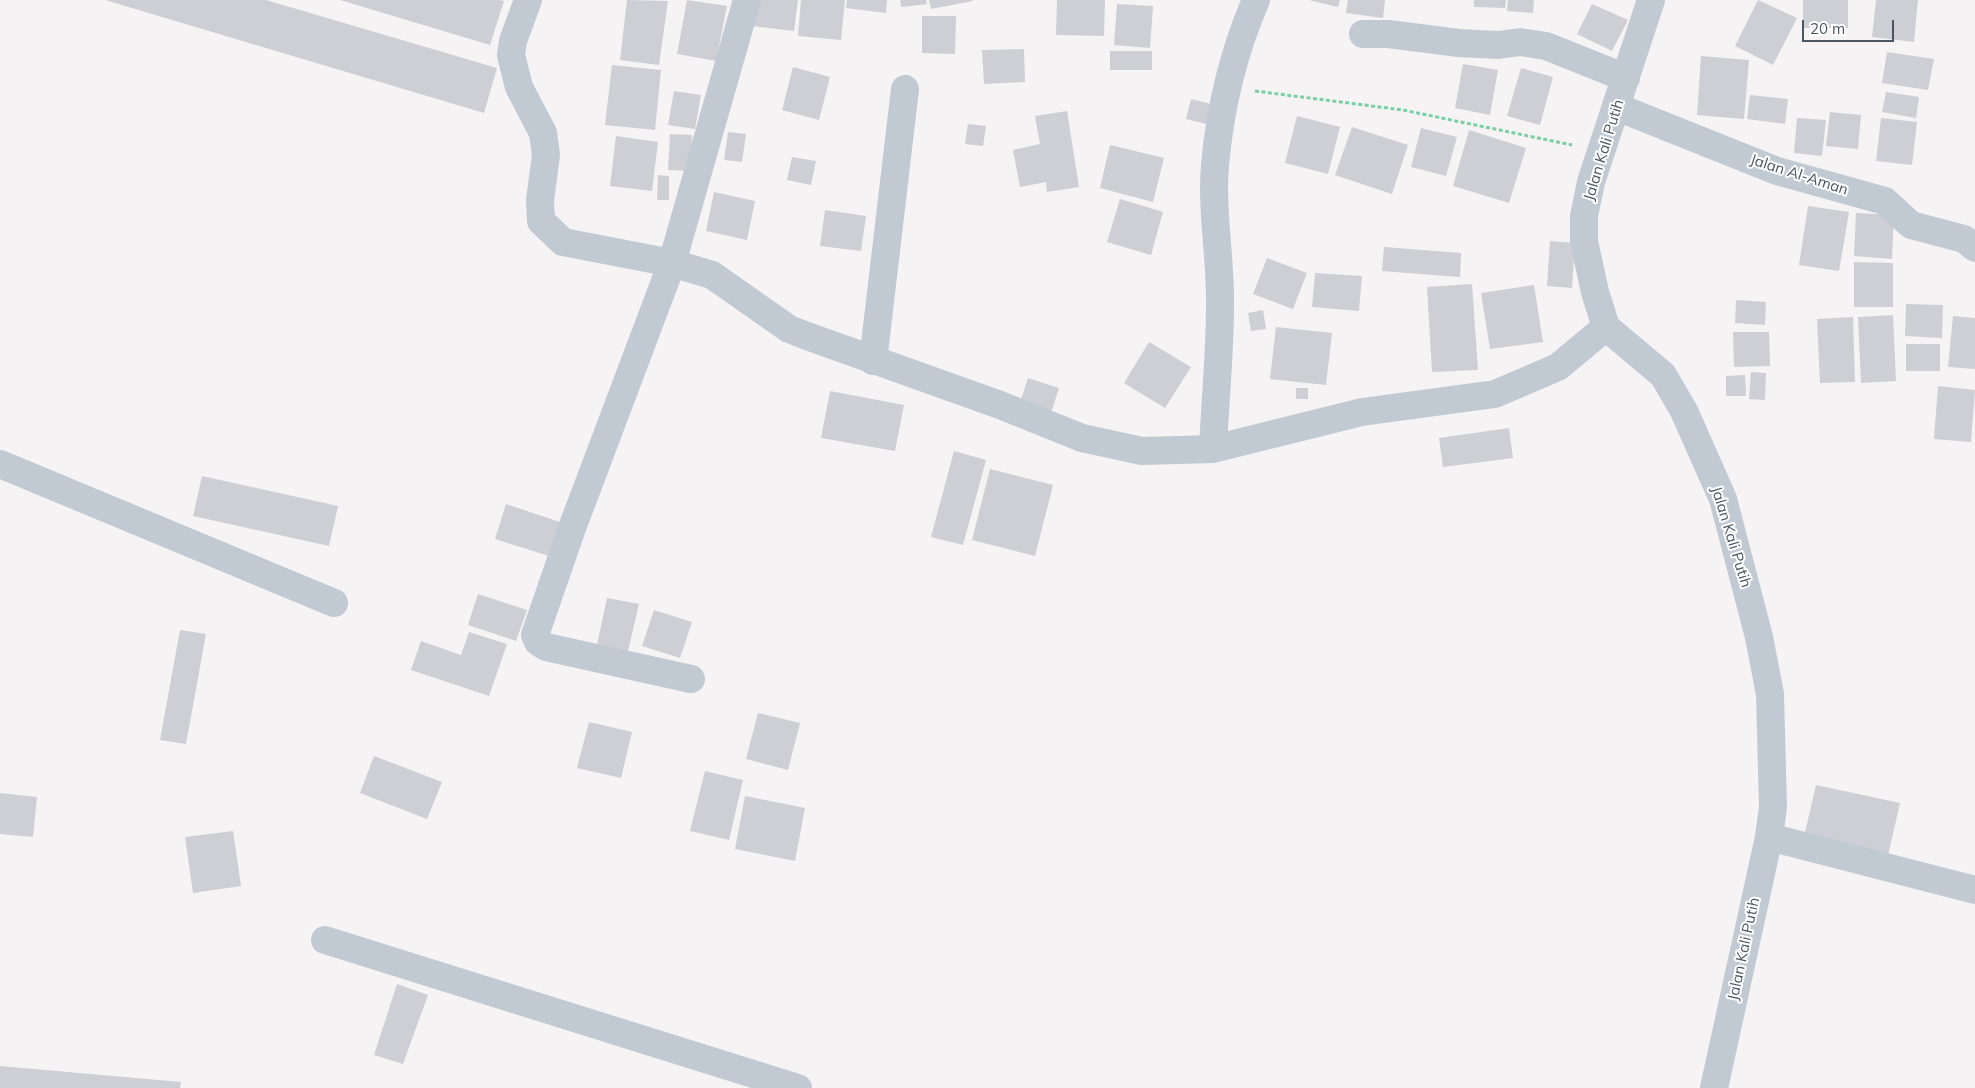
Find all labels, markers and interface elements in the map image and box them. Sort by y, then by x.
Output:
scale bar [1805,10,1898,42]
text: 20 m [1810,19,1845,38]
street label: Jalan Kali Putih [1580,97,1628,203]
street label: Jalan Al-Aman [1748,151,1850,199]
street label: Jalan Kali Putih [1707,484,1755,590]
street label: Jalan Kali Putih [1724,896,1764,1002]

